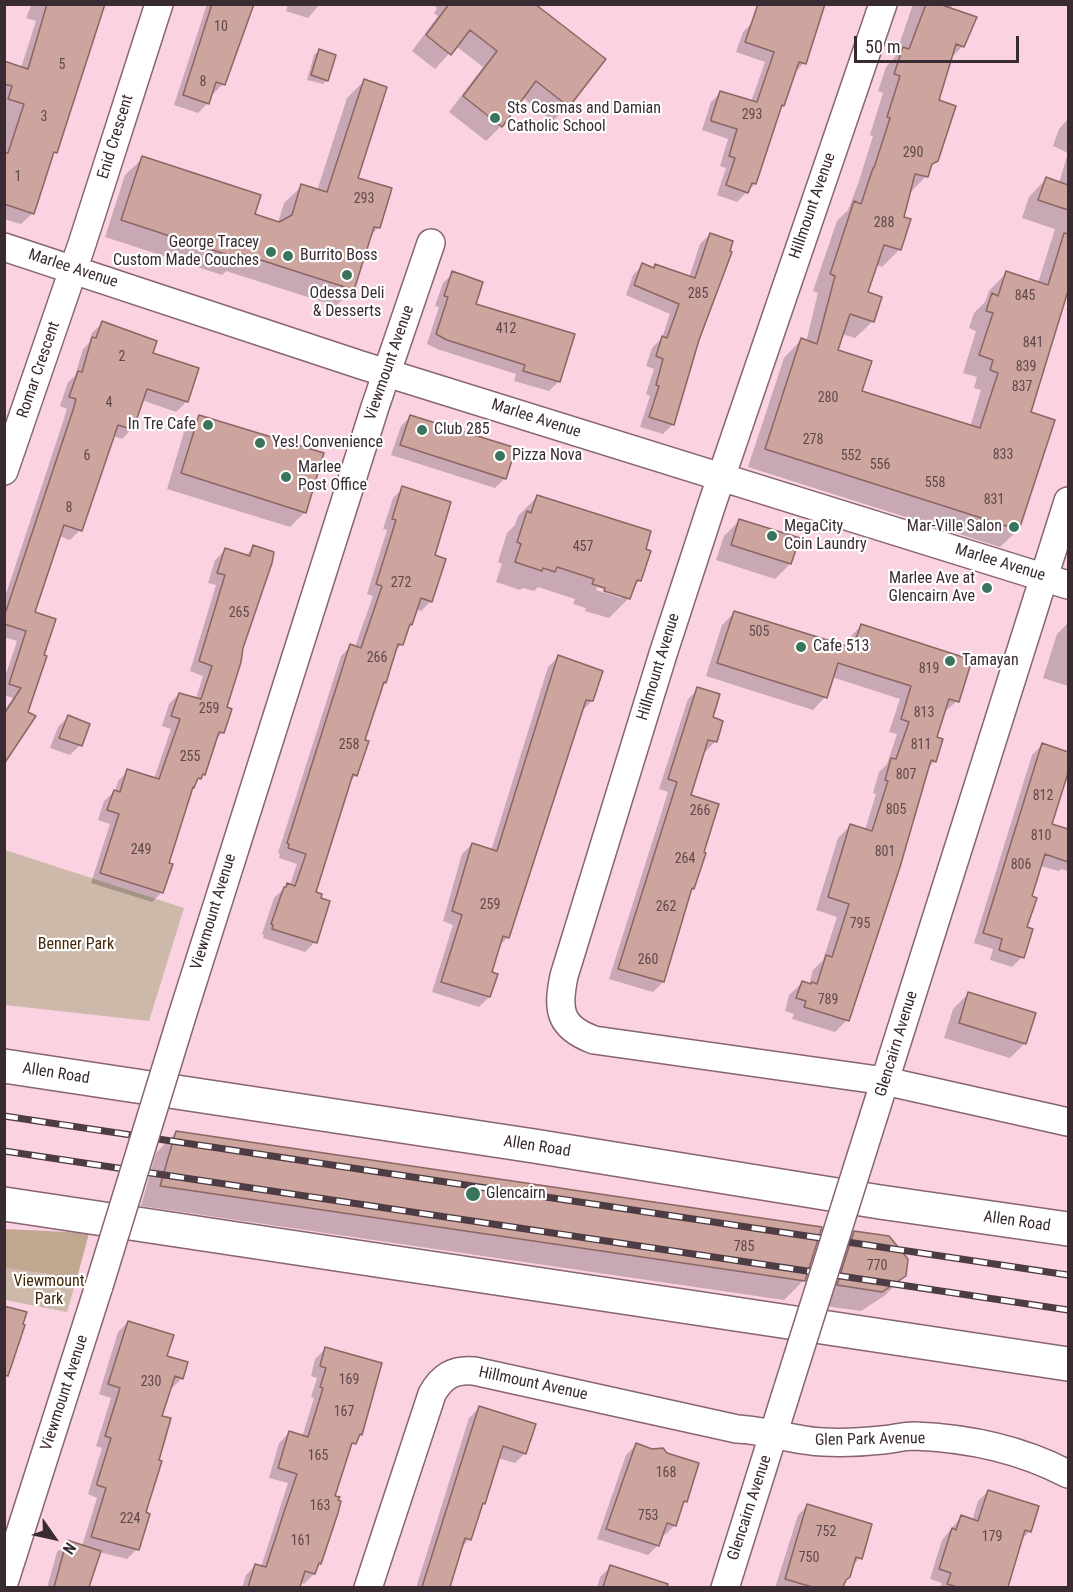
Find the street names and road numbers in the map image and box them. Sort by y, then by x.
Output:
street label: Enid Crescent [94,93,138,181]
street label: Hillmount Avenue [786,150,840,262]
street label: Marlee Avenue [26,245,120,293]
street label: Viewmount Avenue [361,303,419,423]
street label: Romar Crescent [14,319,64,421]
street label: Marlee Avenue [489,395,583,443]
street label: Marlee Avenue [953,540,1047,586]
street label: Hillmount Avenue [634,611,684,723]
street label: Viewmount Avenue [187,852,241,972]
street label: Glencairn Avenue [872,989,922,1099]
street label: Allen Road [21,1059,91,1089]
street label: Allen Road [502,1132,572,1162]
street label: Allen Road [982,1208,1052,1236]
street label: Viewmount Avenue [37,1333,93,1453]
street label: Hillmount Avenue [477,1363,589,1405]
street label: Glen Park Avenue [815,1429,925,1451]
street label: Glencairn Avenue [724,1453,776,1563]

